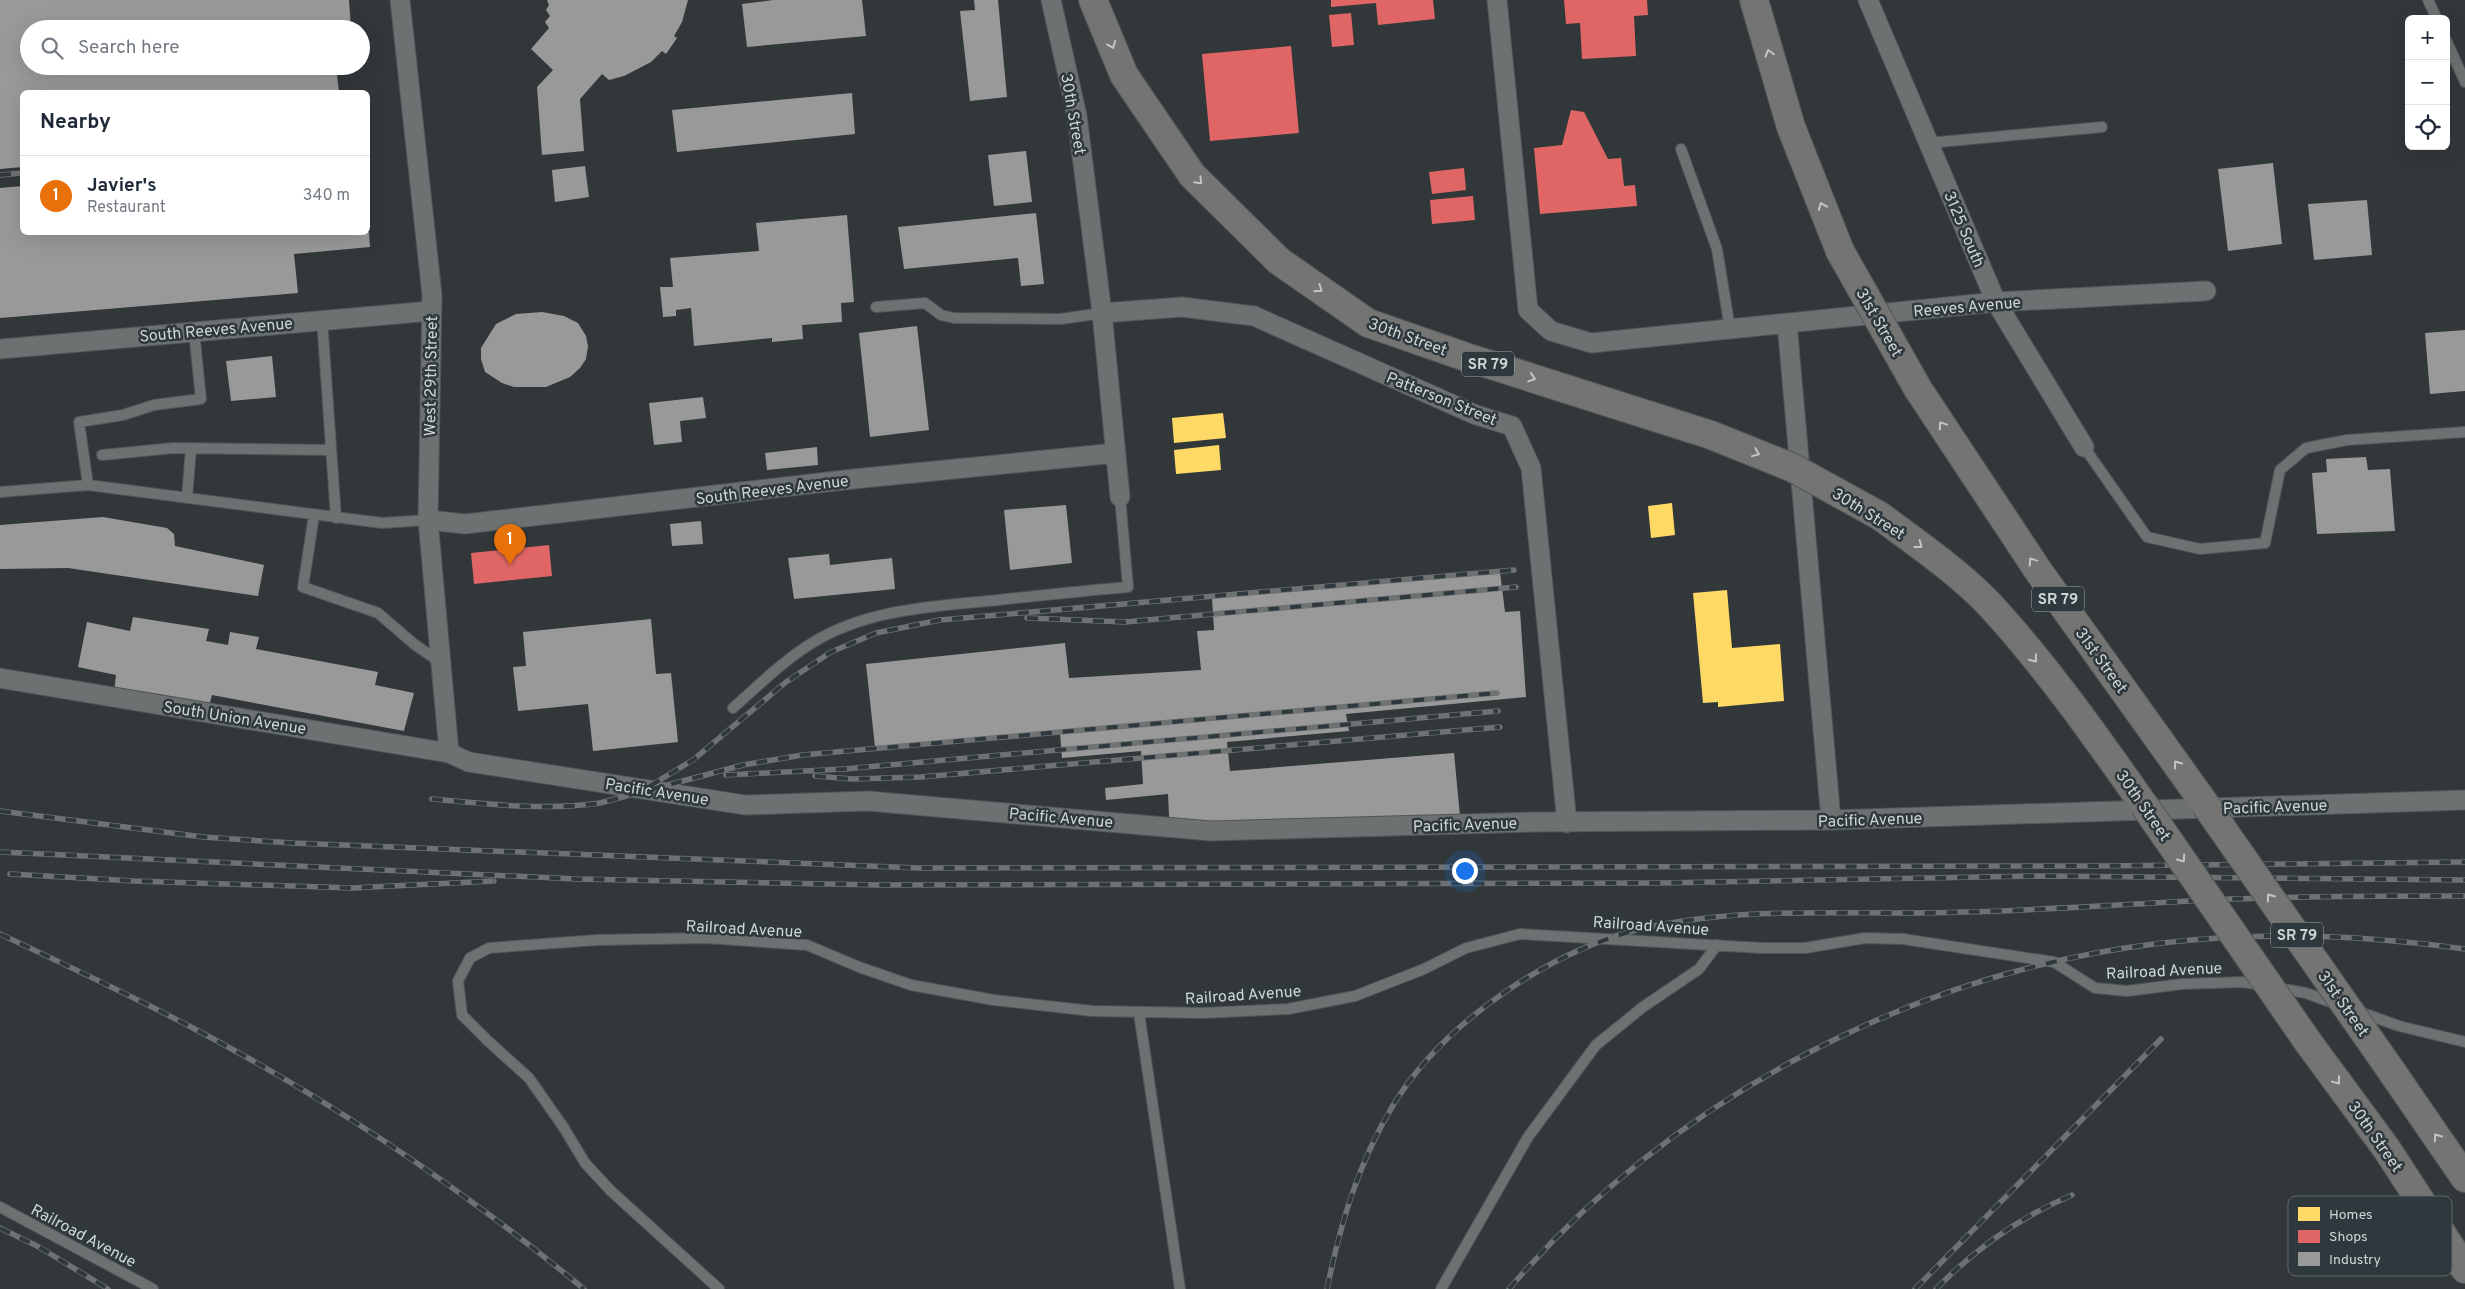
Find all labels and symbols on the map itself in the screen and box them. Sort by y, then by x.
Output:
one-way arrow [1106,40,1116,49]
one-way arrow [1764,48,1775,57]
street label: 30th Street [1055,72,1089,157]
one-way arrow [1193,176,1202,185]
street label: 3125 South [1938,189,1988,271]
one-way arrow [1818,202,1828,211]
one-way arrow [1313,283,1323,292]
street label: 31st Street [1850,285,1906,361]
street label: Reeves Avenue [1912,293,2022,323]
street label: South Reeves Avenue [139,314,294,348]
street label: 30th Street [1365,314,1449,361]
street label: West 29th Street [421,316,443,437]
road number: SR 79 [1462,352,1514,376]
street label: Patterson Street [1383,369,1499,431]
one-way arrow [1527,373,1536,383]
one-way arrow [1939,422,1948,431]
one-way arrow [1751,447,1760,458]
street label: South Reeves Avenue [695,472,850,510]
street label: 30th Street [1828,484,1908,545]
pin: 1 [494,524,526,565]
one-way arrow [1914,539,1923,548]
one-way arrow [2029,557,2038,566]
road number: SR 79 [2032,586,2084,612]
street label: 31st Street [2070,624,2131,698]
one-way arrow [2029,653,2037,662]
street label: South Union Avenue [162,698,308,740]
one-way arrow [2174,760,2183,770]
street label: 30th Street [2111,767,2174,846]
street label: Pacific Avenue [604,775,710,811]
street label: Pacific Avenue [2223,796,2328,820]
street label: Pacific Avenue [1008,804,1114,834]
street label: Pacific Avenue [1818,809,1923,833]
street label: Pacific Avenue [1413,814,1518,838]
one-way arrow [2176,854,2185,863]
your location [1452,858,1478,884]
one-way arrow [2267,893,2276,903]
street label: Railroad Avenue [1592,913,1710,941]
street label: Railroad Avenue [685,917,803,943]
road number: SR 79 [2271,922,2323,948]
street label: Railroad Avenue [2105,959,2223,985]
street label: 31st Street [2312,967,2372,1041]
street label: Railroad Avenue [1184,982,1302,1010]
one-way arrow [2331,1075,2340,1085]
street label: 30th Street [2343,1098,2406,1177]
one-way arrow [2434,1134,2443,1143]
legend [2288,1196,2452,1276]
street label: Railroad Avenue [27,1201,139,1273]
text: Homes [2329,1207,2373,1224]
text: Shops [2329,1229,2368,1246]
text: Industry [2329,1252,2381,1269]

